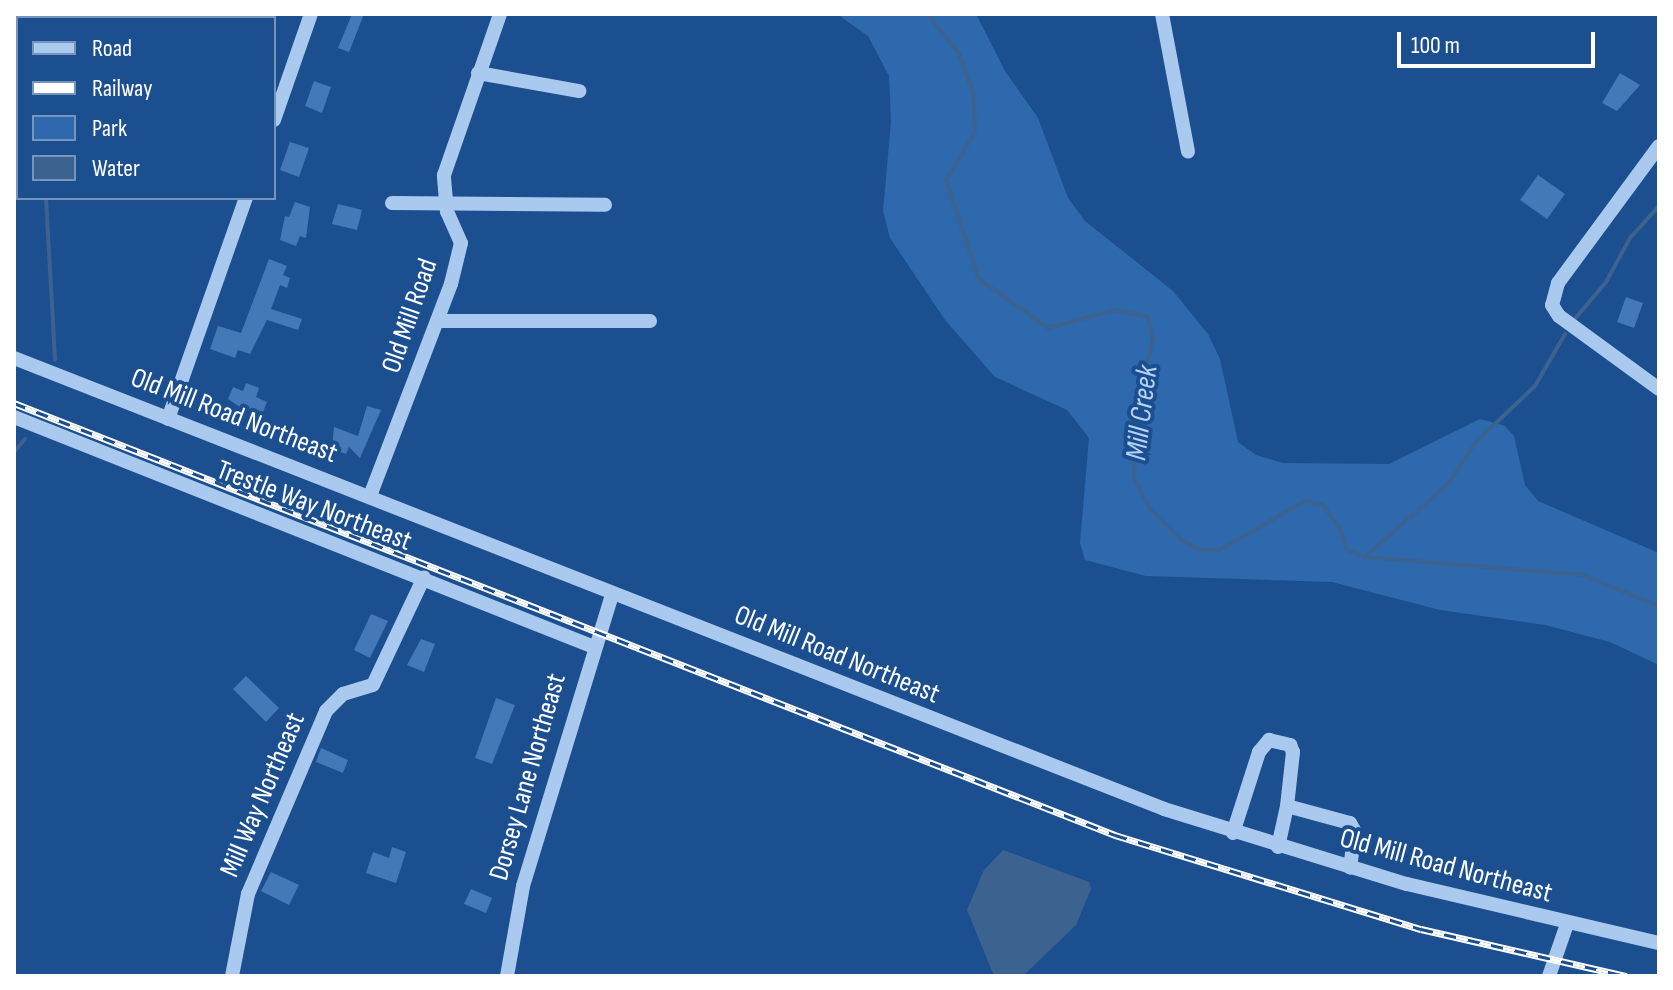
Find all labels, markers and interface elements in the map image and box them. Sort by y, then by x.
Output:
legend [16,16,276,200]
scale bar [1401,16,1599,66]
text: 100 m [1411,31,1460,60]
text: Road [92,34,132,63]
text: Railway [92,74,152,103]
text: Park [92,114,127,143]
text: Water [92,154,140,183]
street label: Old Mill Road [375,255,445,377]
street label: Old Mill Road Northeast [126,361,342,471]
water label: Mill Creek [1118,364,1166,462]
street label: Trestle Way Northeast [212,453,416,559]
street label: Old Mill Road Northeast [729,599,945,711]
street label: Dorsey Lane Northeast [482,670,574,884]
street label: Mill Way Northeast [213,708,313,882]
street label: Old Mill Road Northeast [1336,822,1556,910]

